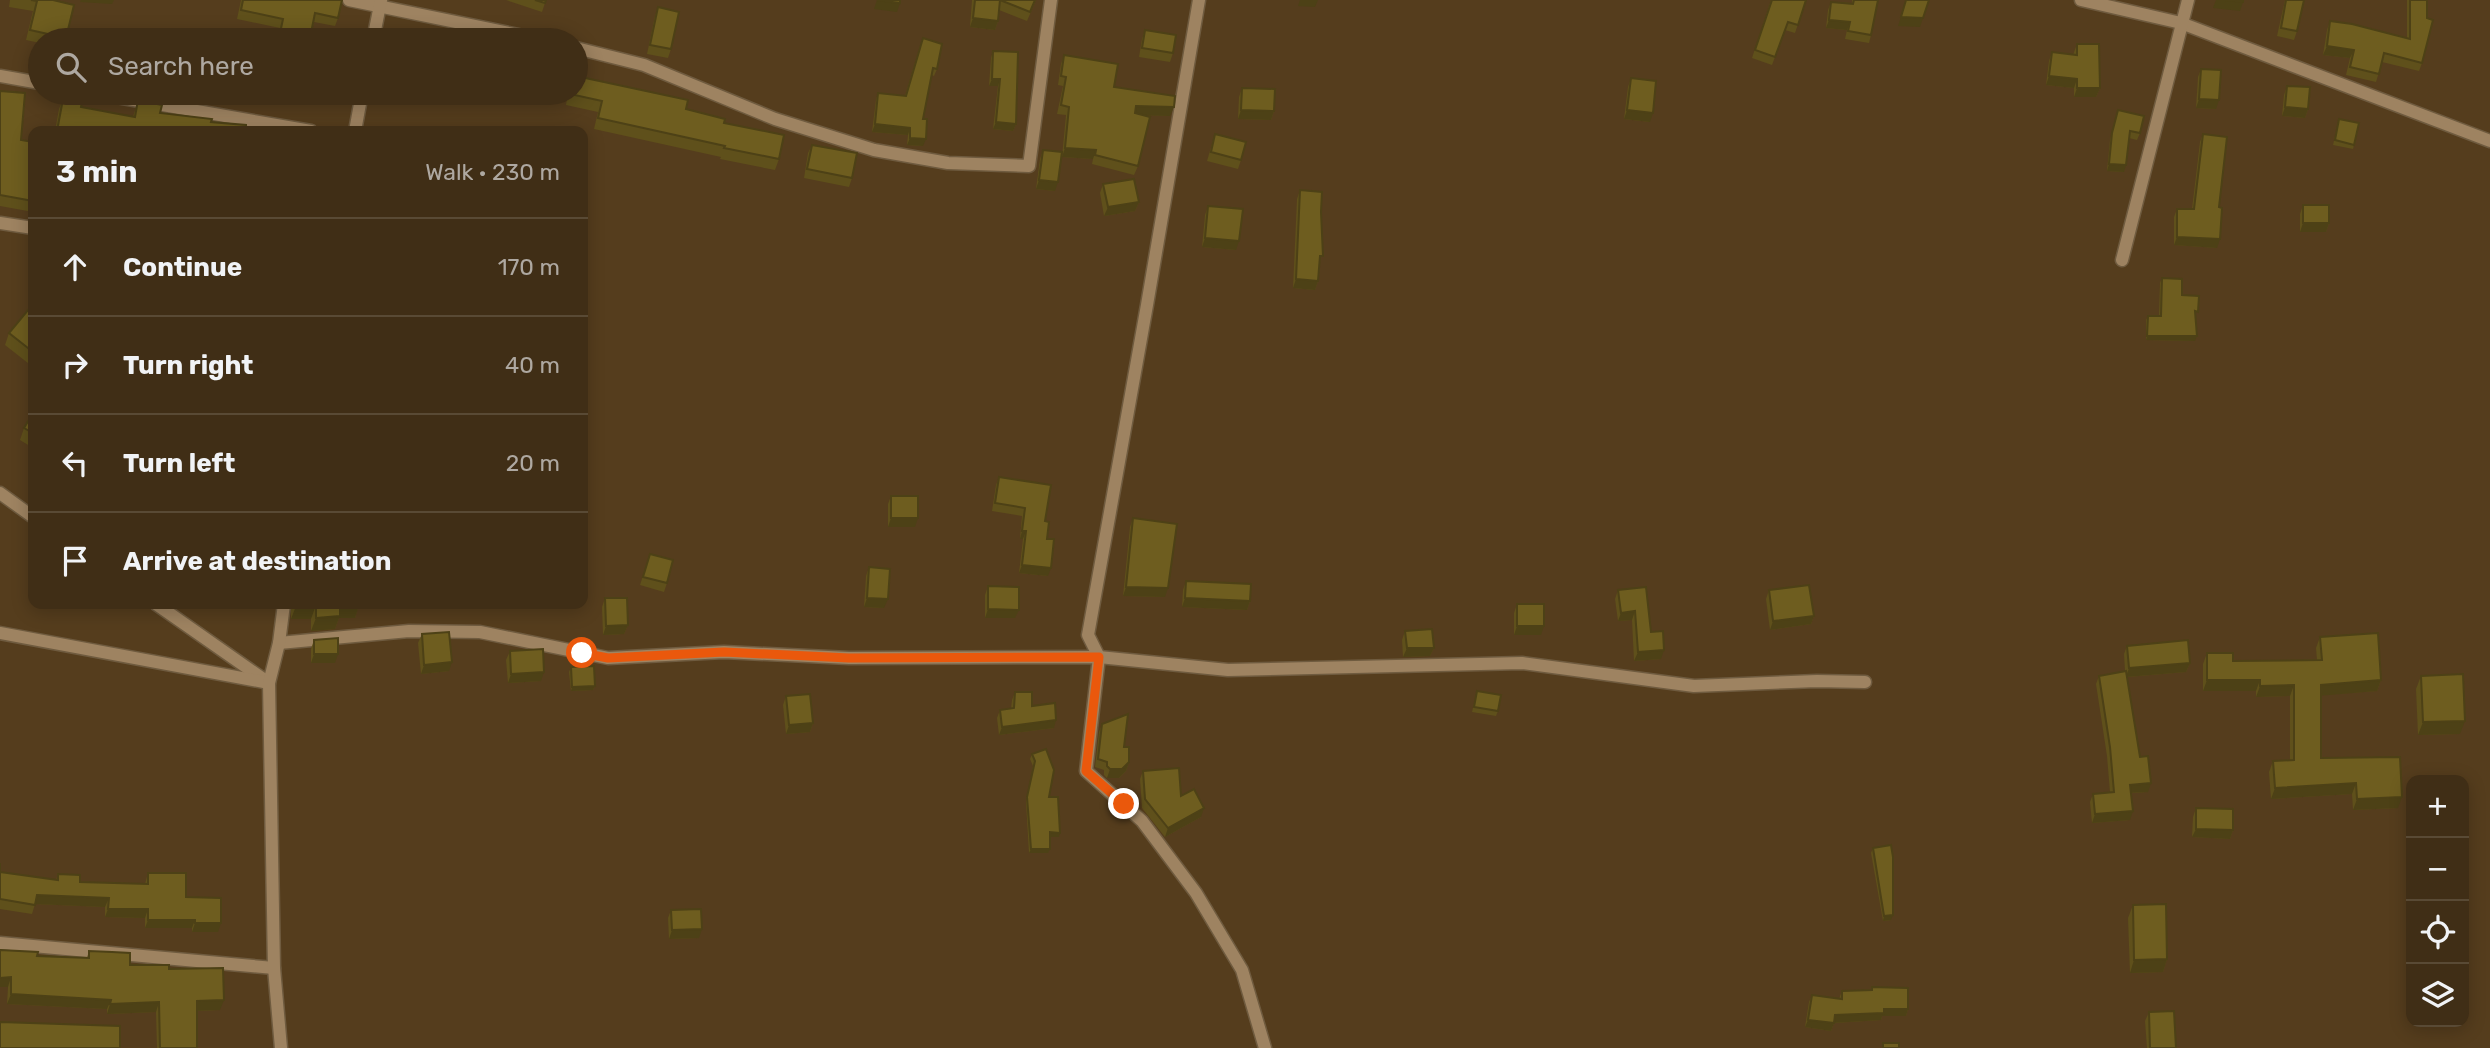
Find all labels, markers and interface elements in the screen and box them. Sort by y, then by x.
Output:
search box [28,28,588,105]
icon: search [52,48,90,86]
text: Search here [108,51,254,82]
text: 3 min [56,154,138,190]
text: Walk · 230 m [425,158,560,186]
icon: ahead [56,248,94,286]
text: Continue [123,252,242,283]
text: 170 m [498,253,560,281]
icon: right [56,346,94,384]
text: Turn right [123,350,253,381]
text: 40 m [505,351,560,379]
icon: left [56,444,94,482]
text: Turn left [123,448,235,479]
text: 20 m [506,449,560,477]
icon: arrive [56,542,94,580]
text: Arrive at destination [123,546,391,577]
route start [566,637,597,668]
map controls [2406,775,2469,1027]
button: + [2406,775,2469,838]
route end [1108,788,1139,819]
button: − [2406,838,2469,901]
button: locate [2406,901,2469,964]
button: layers [2406,964,2469,1027]

